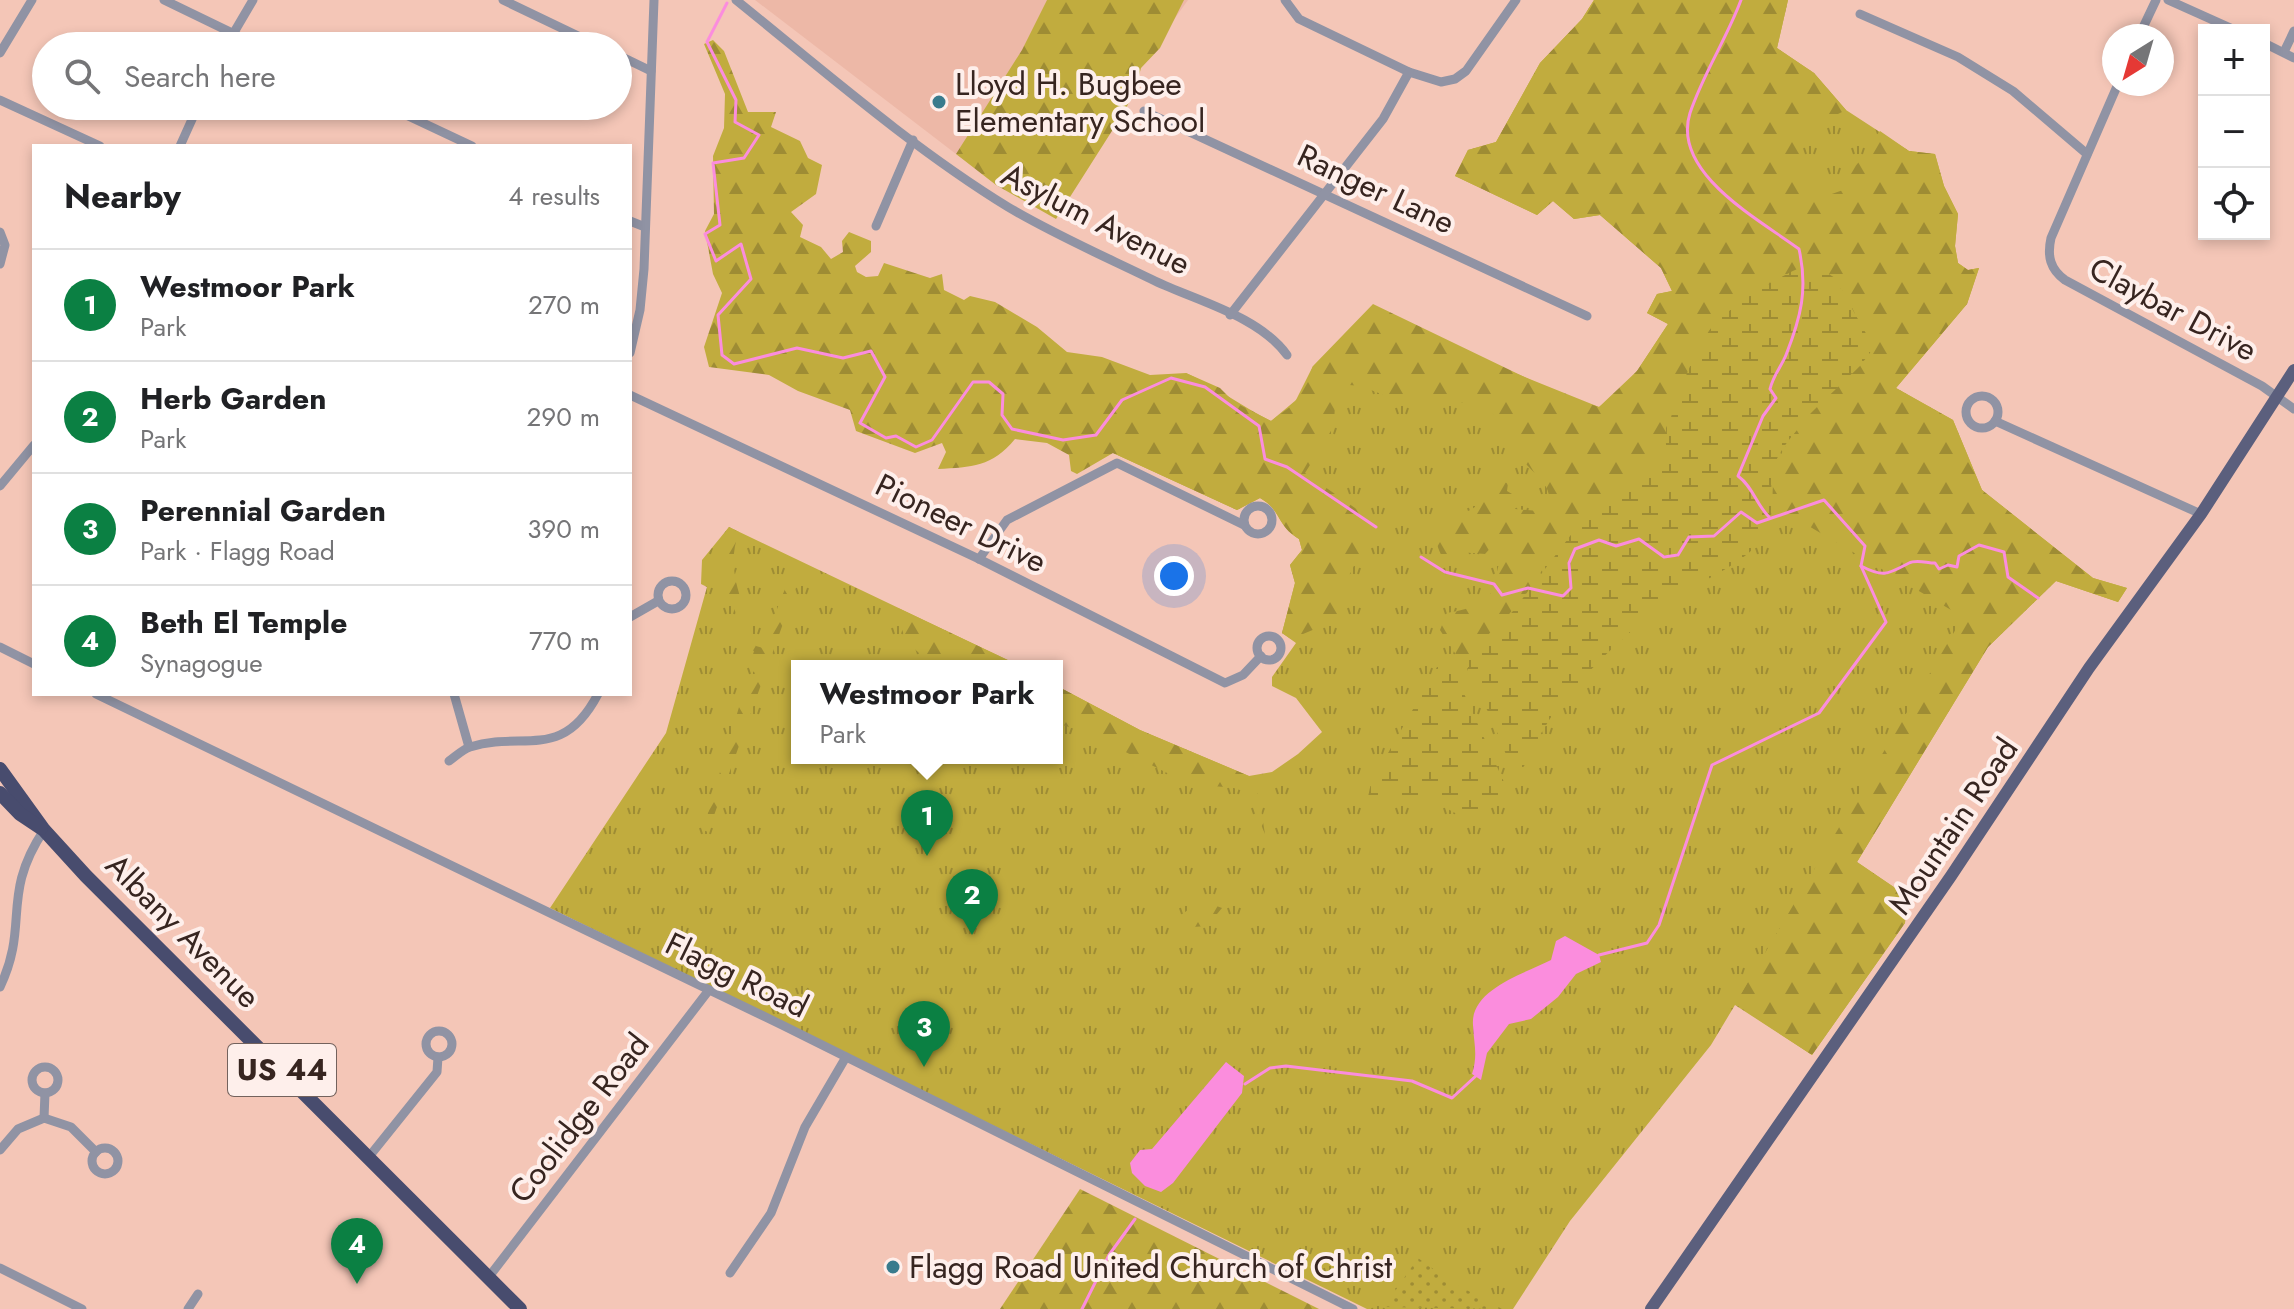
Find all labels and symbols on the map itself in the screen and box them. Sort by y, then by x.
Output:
north arrow [2102,24,2174,96]
place label: Lloyd H. Bugbee Elementary School [955,61,1205,144]
marker: Lloyd H. Bugbee Elementary School [930,93,948,111]
street label: Ranger Lane [1290,133,1462,245]
street label: Asylum Avenue [994,152,1198,286]
street label: Claybar Drive [2081,246,2265,372]
street label: Pioneer Drive [868,462,1054,584]
your location [1154,556,1194,596]
street label: Mountain Road [1877,729,2029,923]
pin: 1 [901,790,953,856]
street label: Albany Avenue [95,843,271,1019]
pin: 2 [946,869,998,935]
street label: Flagg Road [658,921,816,1029]
pin: 3 [898,1001,950,1067]
street label: Coolidge Road [498,1023,660,1213]
road number: US 44 [228,1044,336,1096]
pin: 4 [331,1218,383,1284]
place label: Flagg Road United Church of Christ [909,1244,1392,1290]
marker: Flagg Road United Church of Christ [884,1258,902,1276]

